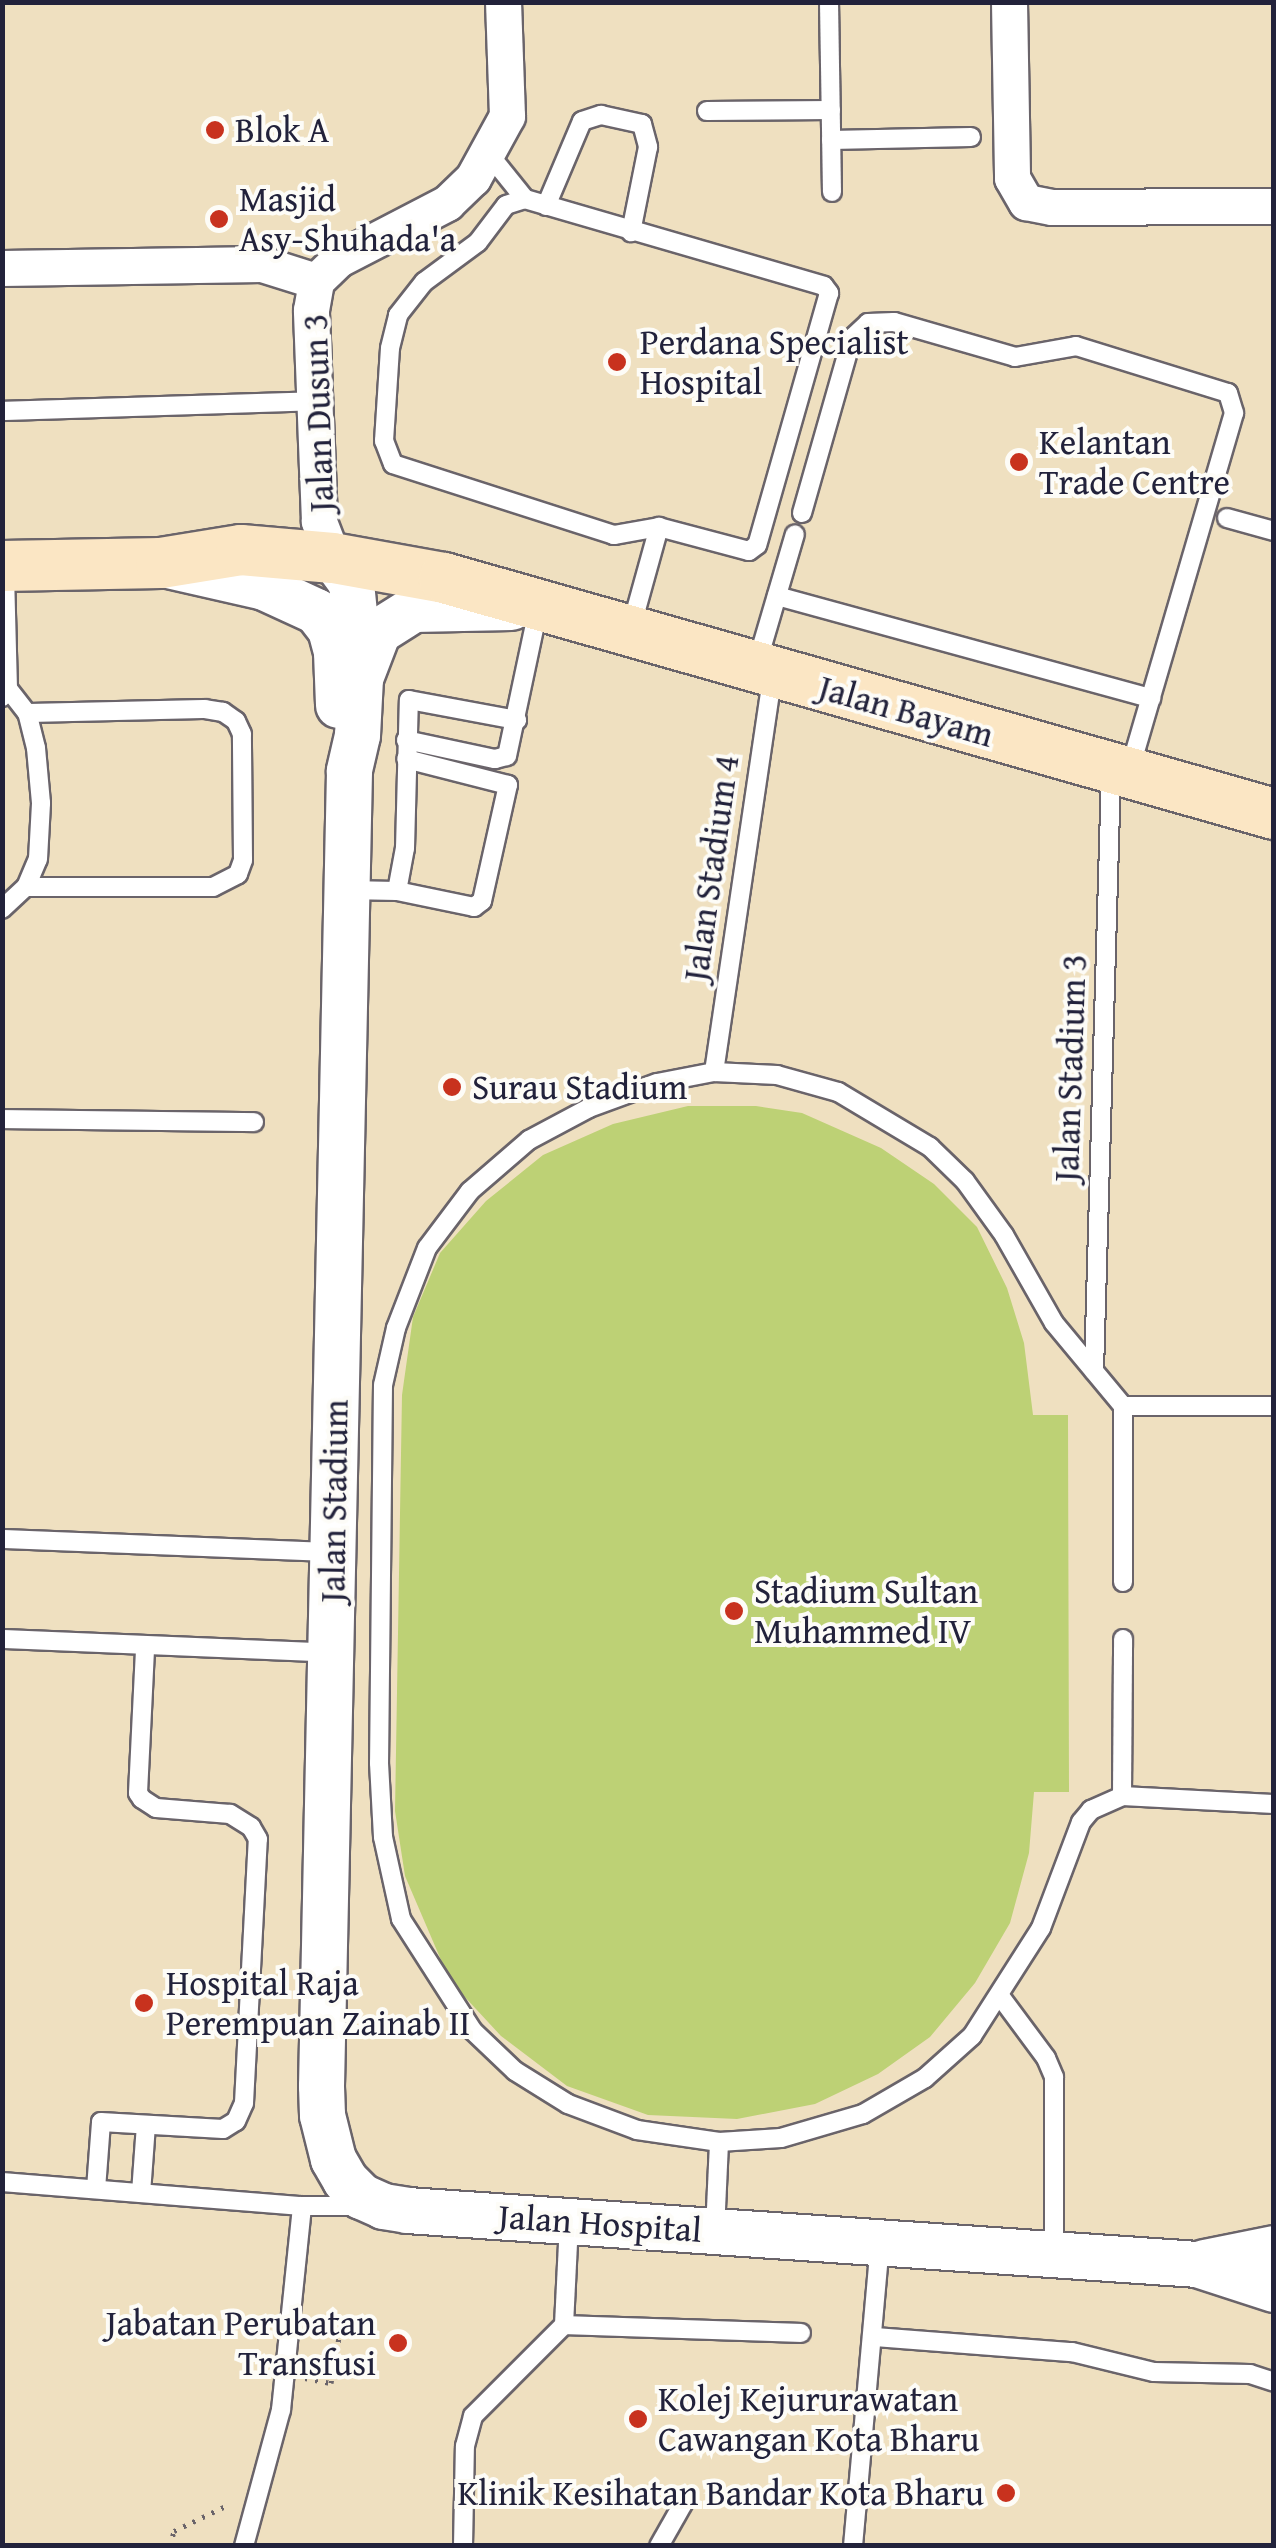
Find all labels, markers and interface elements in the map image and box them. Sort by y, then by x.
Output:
place label: Blok A [235,109,329,151]
marker: Blok A [204,119,226,141]
place label: Masjid Asy-Shuhada'a [239,178,456,260]
marker: Masjid Asy-Shuhada'a [208,208,230,230]
street label: Jalan Dusun 3 [294,313,342,513]
place label: Perdana Specialist Hospital [640,321,909,403]
marker: Perdana Specialist Hospital [604,349,630,375]
place label: Kelantan Trade Centre [1039,421,1230,503]
marker: Kelantan Trade Centre [1008,451,1030,473]
street label: Jalan Bayam [814,666,998,756]
street label: Jalan Stadium 4 [674,752,748,984]
street label: Jalan Stadium 3 [1045,953,1095,1183]
place label: Surau Stadium [472,1066,687,1108]
marker: Surau Stadium [441,1076,463,1098]
street label: Jalan Stadium [311,1399,357,1603]
place label: Stadium Sultan Muhammed IV [754,1570,978,1652]
marker: Stadium Sultan Muhammed IV [723,1600,745,1622]
place label: Hospital Raja Perempuan Zainab II [166,1962,470,2044]
marker: Hospital Raja Perempuan Zainab II [131,1990,157,2016]
street label: Jalan Hospital [497,2195,703,2251]
place label: Jabatan Perubatan Transfusi [106,2302,376,2384]
marker: Jabatan Perubatan Transfusi [385,2330,411,2356]
place label: Kolej Kejururawatan Cawangan Kota Bharu [658,2378,979,2460]
marker: Kolej Kejururawatan Cawangan Kota Bharu [627,2408,649,2430]
place label: Klinik Kesihatan Bandar Kota Bharu [457,2472,984,2514]
marker: Klinik Kesihatan Bandar Kota Bharu [993,2480,1019,2506]

